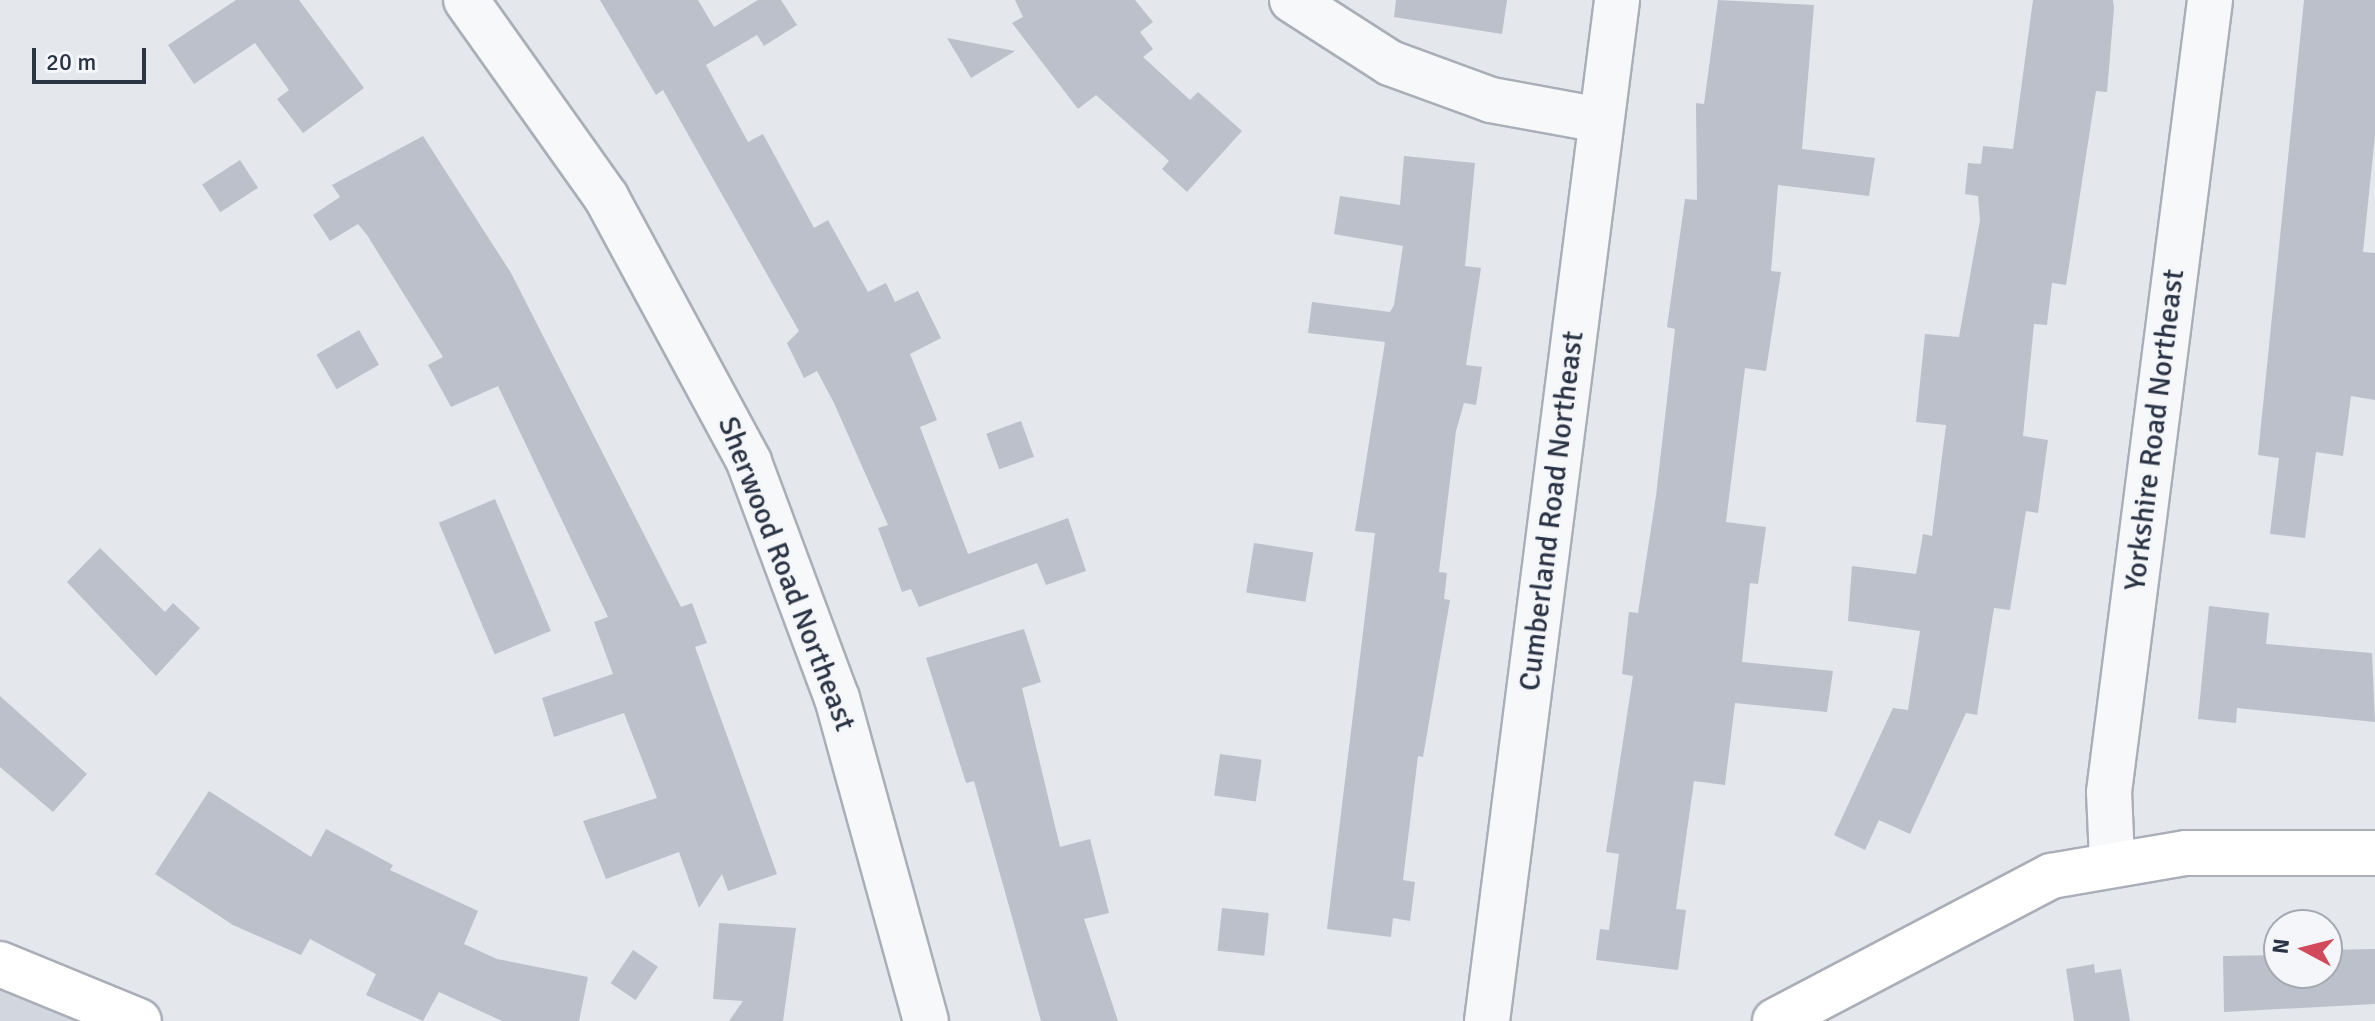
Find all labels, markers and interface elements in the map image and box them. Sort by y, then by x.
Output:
scale bar [36,32,150,82]
text: 20 m [46,47,96,77]
street label: Yorkshire Road Northeast [2117,267,2193,593]
street label: Cumberland Road Northeast [1512,329,1592,693]
street label: Sherwood Road Northeast [709,412,863,736]
north arrow [2263,909,2343,989]
text: N [2266,937,2295,956]

